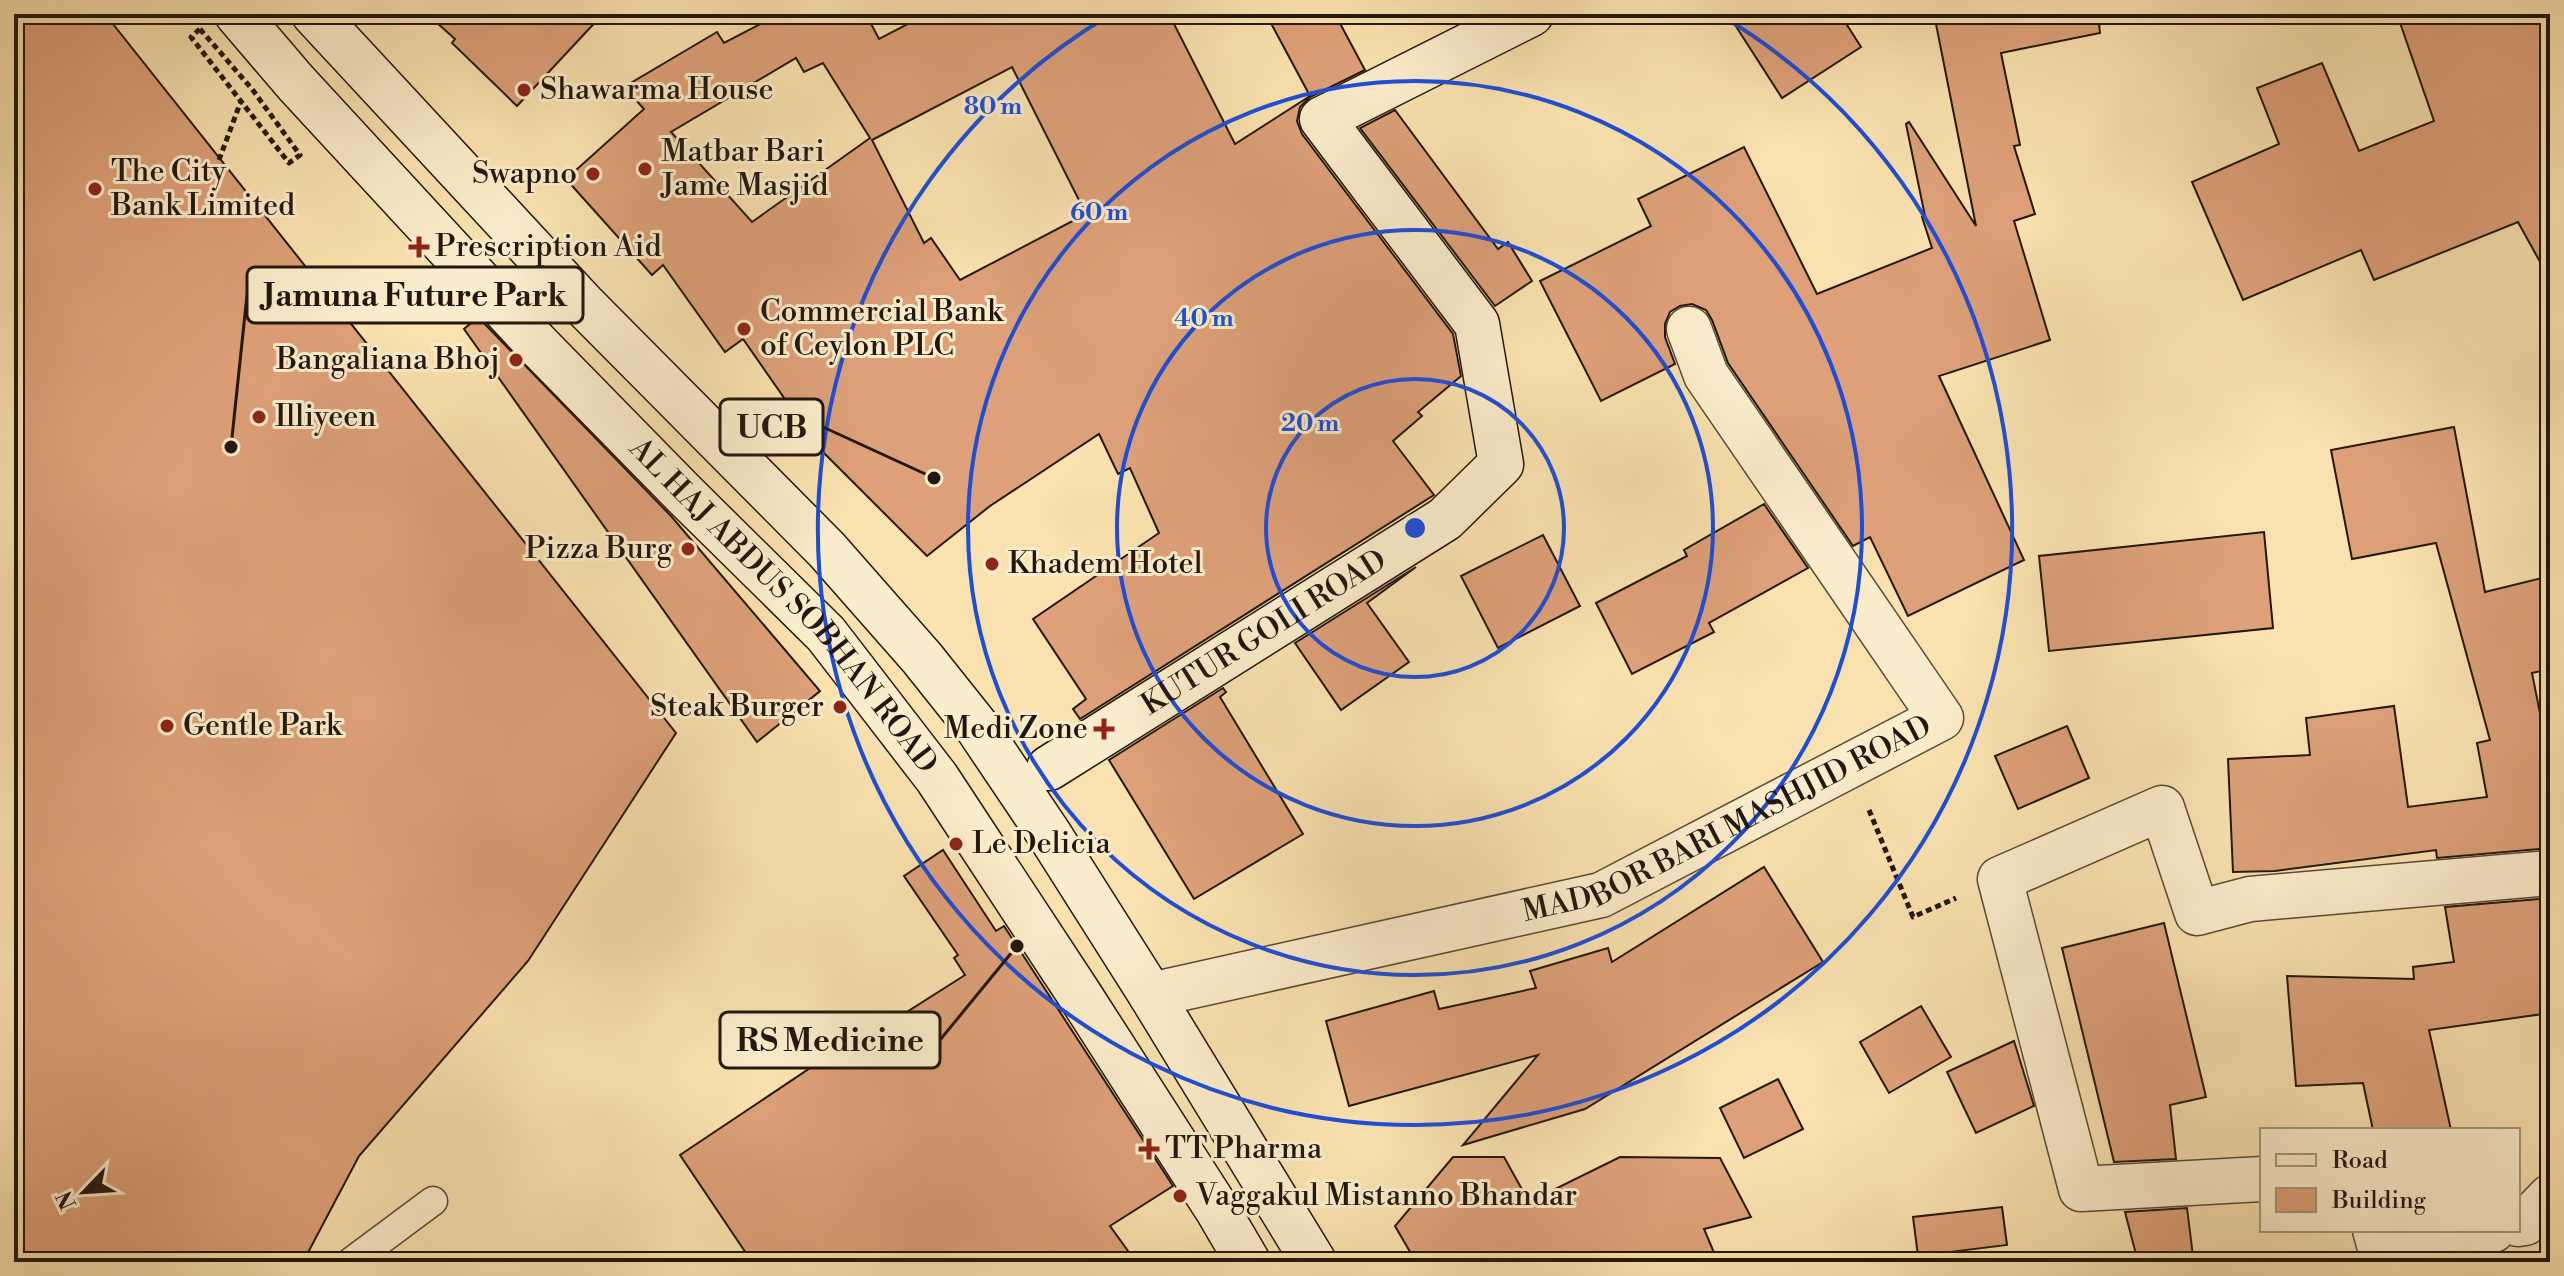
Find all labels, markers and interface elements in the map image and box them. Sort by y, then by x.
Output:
place label: Shawarma House [540,71,774,109]
marker: Shawarma House [515,81,533,99]
text: 80 m [964,92,1022,122]
place label: Matbar Bari Jame Masjid [660,133,828,205]
place label: The City Bank Limited [110,153,295,225]
place label: Swapno [472,155,577,193]
marker: Matbar Bari Jame Masjid [636,160,654,178]
marker: Swapno [584,165,602,183]
marker: The City Bank Limited [86,180,104,198]
text: 60 m [1070,198,1128,228]
place label: Prescription Aid [435,228,661,266]
marker: Prescription Aid [410,238,428,256]
callout: Jamuna Future Park [247,267,583,323]
text: Jamuna Future Park [259,276,568,316]
place label: Commercial Bank of Ceylon PLC [760,293,1004,365]
text: 40 m [1174,304,1234,334]
marker: Commercial Bank of Ceylon PLC [735,320,753,338]
place label: Bangaliana Bhoj [275,341,500,379]
marker: Bangaliana Bhoj [507,351,525,369]
place label: Illiyeen [275,398,376,436]
callout: UCB [720,399,823,455]
marker: Illiyeen [250,408,268,426]
text: UCB [737,408,807,448]
text: 20 m [1281,409,1339,439]
street label: AL HAJ ABDUS SOBHAN ROAD [620,429,946,781]
centre of rings [1401,514,1429,542]
place label: Pizza Burg [525,530,672,568]
marker: Pizza Burg [679,540,697,558]
street label: KUTUR GOLI ROAD [1134,541,1394,724]
place label: Khadem Hotel [1008,545,1203,583]
marker: Khadem Hotel [983,555,1001,573]
place label: Steak Burger [650,688,824,726]
marker: Steak Burger [831,698,849,716]
place label: Gentle Park [183,707,343,745]
street label: MADBOR BARI MASHJID ROAD [1519,707,1938,931]
place label: Medi Zone [944,710,1088,748]
marker: Gentle Park [158,717,176,735]
marker: Medi Zone [1095,720,1113,738]
place label: Le Delicia [972,825,1111,863]
marker: Le Delicia [947,835,965,853]
callout: RS Medicine [720,1012,940,1068]
text: RS Medicine [736,1021,924,1061]
legend [2260,1128,2520,1232]
place label: TT Pharma [1165,1130,1323,1168]
marker: TT Pharma [1140,1140,1158,1158]
text: Road [2332,1146,2388,1176]
north arrow [44,1152,124,1232]
place label: Vaggakul Mistanno Bhandar [1195,1177,1577,1215]
text: N [51,1186,83,1213]
text: Building [2331,1186,2426,1216]
marker: Vaggakul Mistanno Bhandar [1171,1187,1189,1205]

